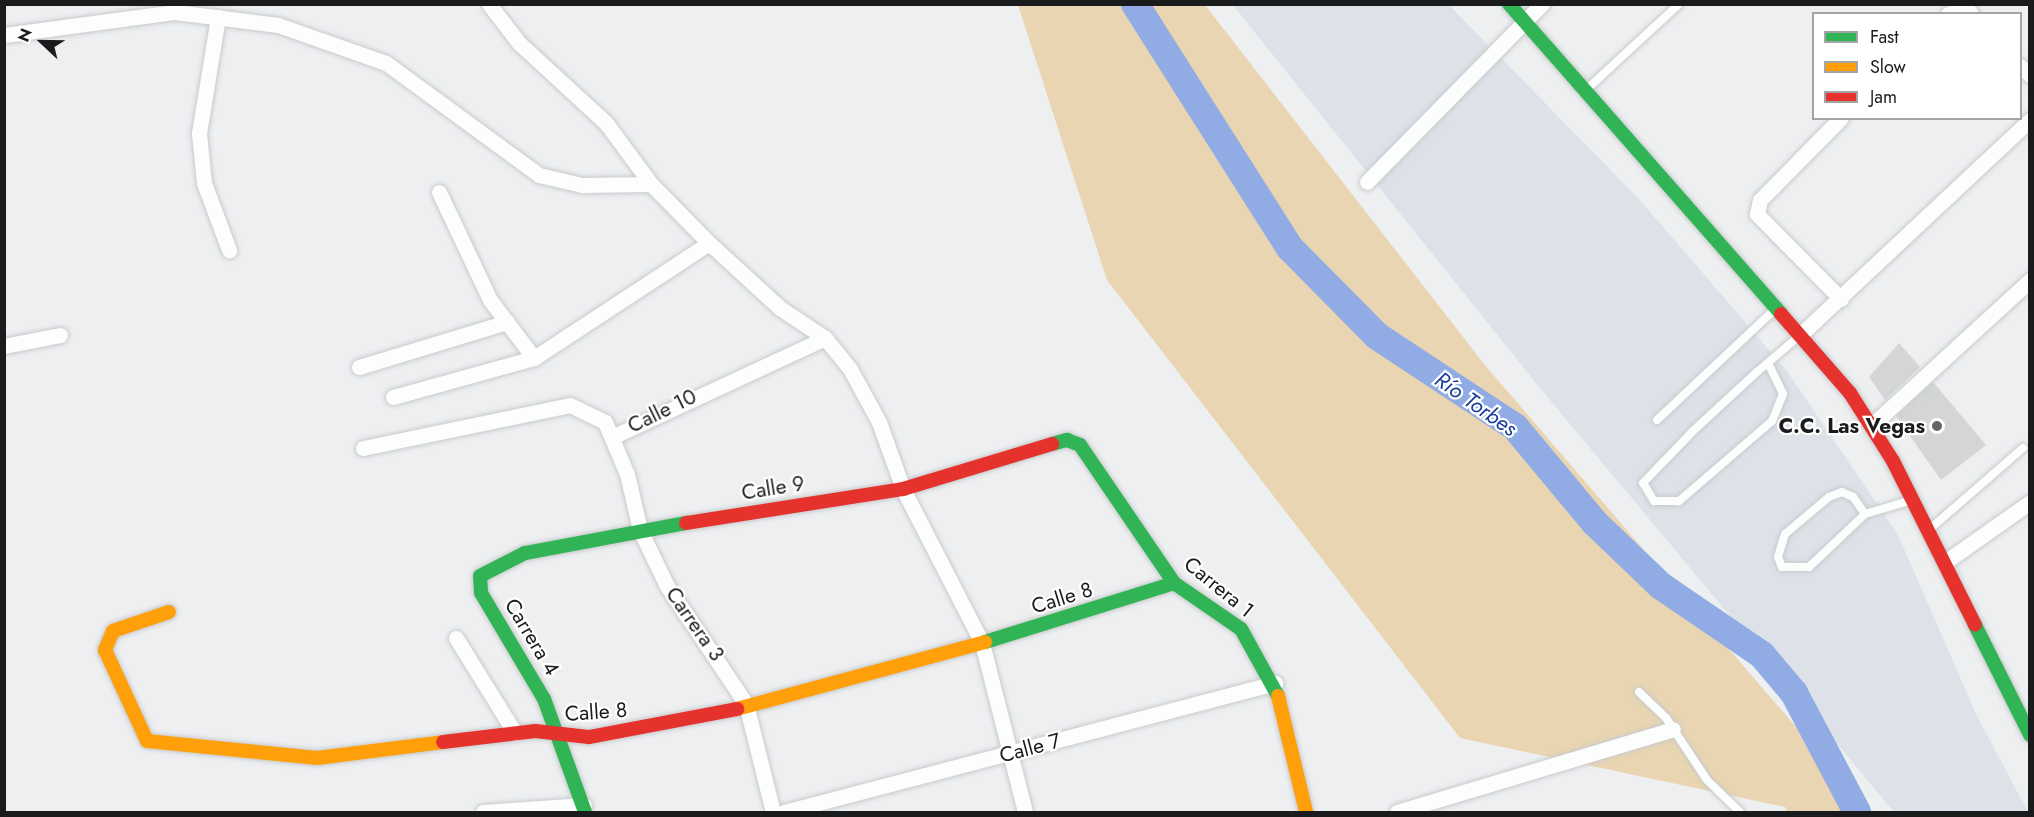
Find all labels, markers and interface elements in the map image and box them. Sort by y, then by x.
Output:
north arrow [12,12,72,72]
legend [1812,12,2022,120]
text: Fast [1870,24,1899,50]
text: N [12,25,38,45]
text: Slow [1870,54,1906,80]
text: Jam [1870,84,1897,110]
water label: Río Torbes [1430,366,1522,442]
street label: Calle 10 [624,384,700,438]
place label: C.C. Las Vegas [1779,413,1925,439]
marker: C.C. Las Vegas [1930,419,1944,433]
street label: Calle 9 [740,471,806,505]
street label: Carrera 1 [1179,551,1259,623]
street label: Calle 8 [1028,577,1096,619]
street label: Carrera 3 [660,582,730,666]
street label: Carrera 4 [499,594,565,680]
street label: Calle 8 [564,697,628,727]
street label: Calle 7 [997,728,1063,768]

